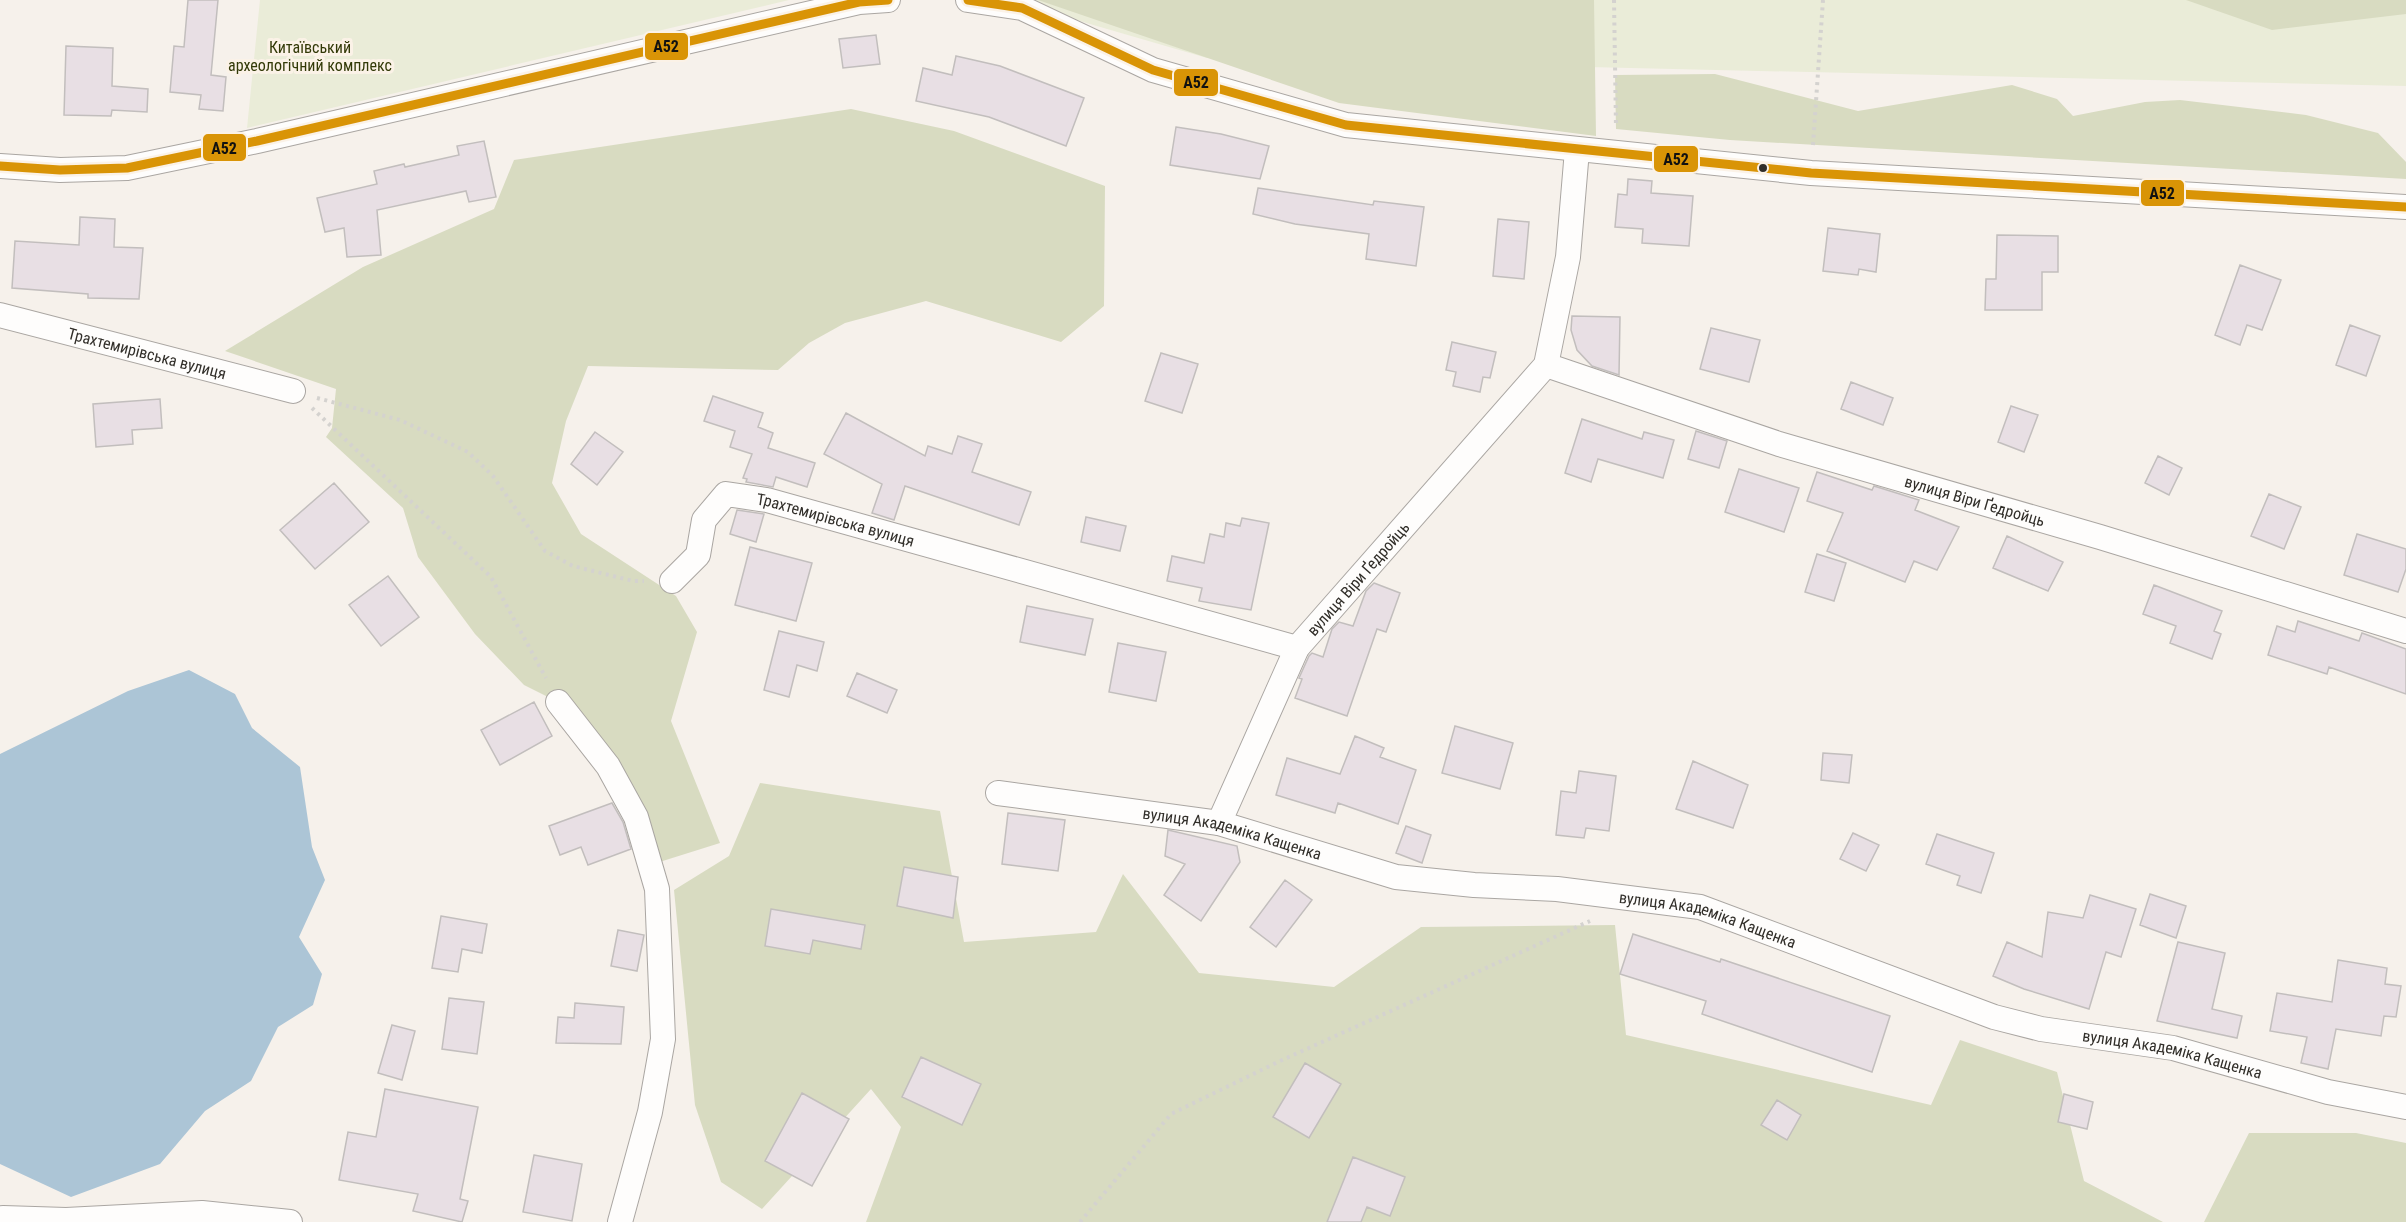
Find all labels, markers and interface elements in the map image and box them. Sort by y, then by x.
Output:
line badge: А52 [644,32,689,61]
text: А52 [653,37,679,56]
park label: Китаївський археологічний комплекс [228,38,392,75]
line badge: А52 [1173,68,1219,97]
text: А52 [1183,73,1209,92]
line badge: А52 [202,133,247,162]
text: А52 [211,139,237,158]
line badge: А52 [1653,145,1699,173]
text: А52 [1663,150,1689,169]
unlabelled marker [1757,162,1769,174]
line badge: А52 [2140,179,2185,207]
text: А52 [2149,184,2175,203]
street label: Трахтемирівська вулиця [66,324,228,383]
street label: вулиця Віри Ґедройць [1903,471,2047,530]
street label: Трахтемирівська вулиця [756,489,917,550]
street label: вулиця Віри Ґедройць [1303,518,1413,639]
street label: вулиця Академіка Кащенка [1142,803,1324,863]
street label: вулиця Академіка Кащенка [1618,887,1799,952]
street label: вулиця Академіка Кащенка [2081,1026,2264,1082]

